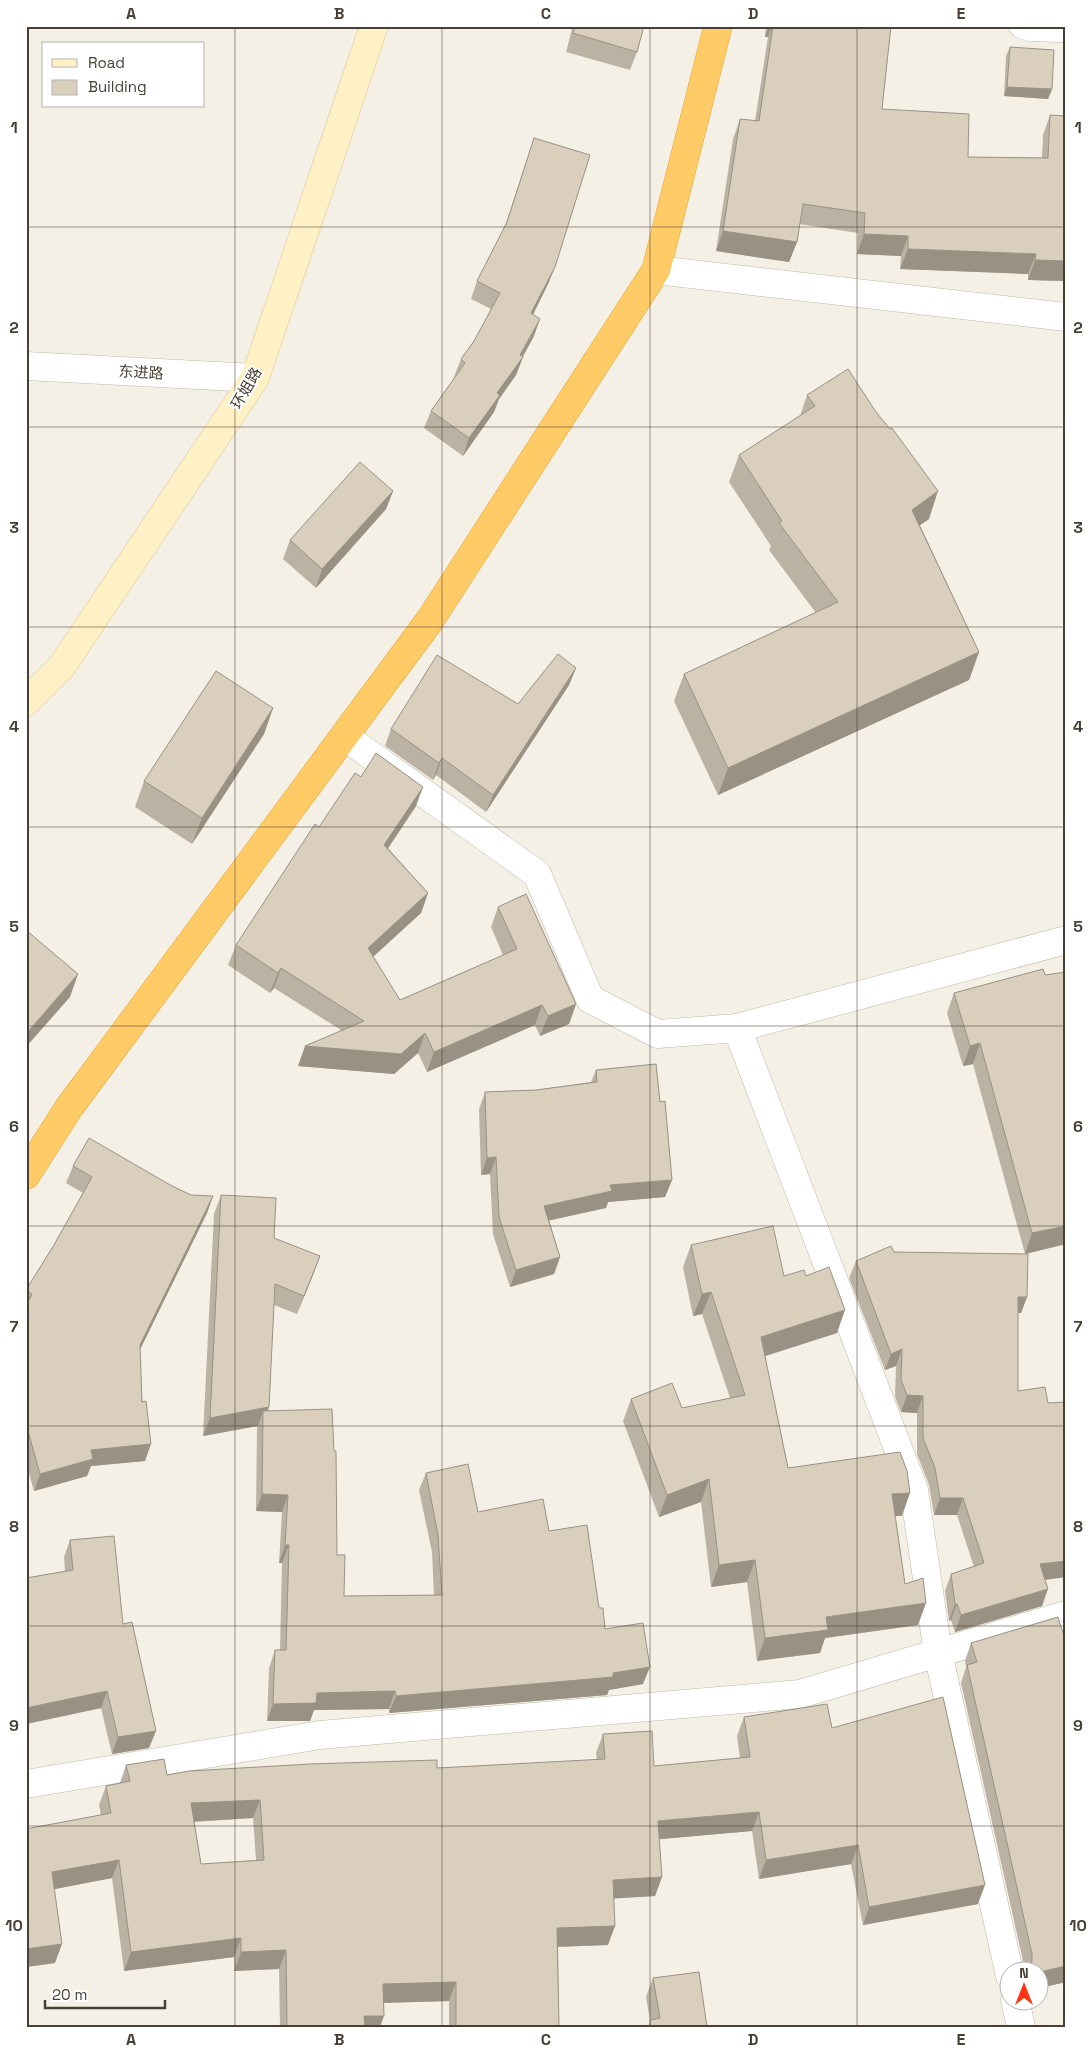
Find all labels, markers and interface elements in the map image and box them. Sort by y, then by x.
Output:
text: A [126,3,136,24]
text: B [334,3,344,24]
text: C [541,3,551,24]
text: D [748,3,758,24]
text: E [957,3,966,24]
legend [42,42,205,108]
text: Road [88,53,125,72]
text: Building [88,77,147,96]
text: 1 [10,117,18,138]
text: 1 [1074,117,1082,138]
text: 2 [9,317,19,338]
text: 2 [1073,317,1083,338]
street label: 东进路 [118,361,164,383]
street label: 环姐路 [227,364,265,412]
text: 3 [9,517,19,538]
text: 3 [1073,517,1083,538]
text: 4 [9,716,19,737]
text: 4 [1073,716,1083,737]
text: 5 [9,916,19,937]
text: 5 [1073,916,1083,937]
text: 6 [9,1116,19,1137]
text: 6 [1073,1116,1083,1137]
text: 7 [10,1316,19,1337]
text: 7 [1074,1316,1083,1337]
text: 8 [9,1516,19,1537]
text: 8 [1073,1516,1083,1537]
text: 9 [9,1715,19,1736]
text: 9 [1073,1715,1083,1736]
text: 10 [5,1915,23,1936]
text: 10 [1069,1915,1087,1936]
north arrow [1000,1960,1050,2010]
text: N [1019,1964,1029,1982]
scale bar [45,1978,165,2010]
text: 20 m [52,1985,87,2004]
text: A [126,2029,136,2050]
text: B [334,2029,344,2050]
text: C [541,2029,551,2050]
text: D [748,2029,758,2050]
text: E [957,2029,966,2050]

